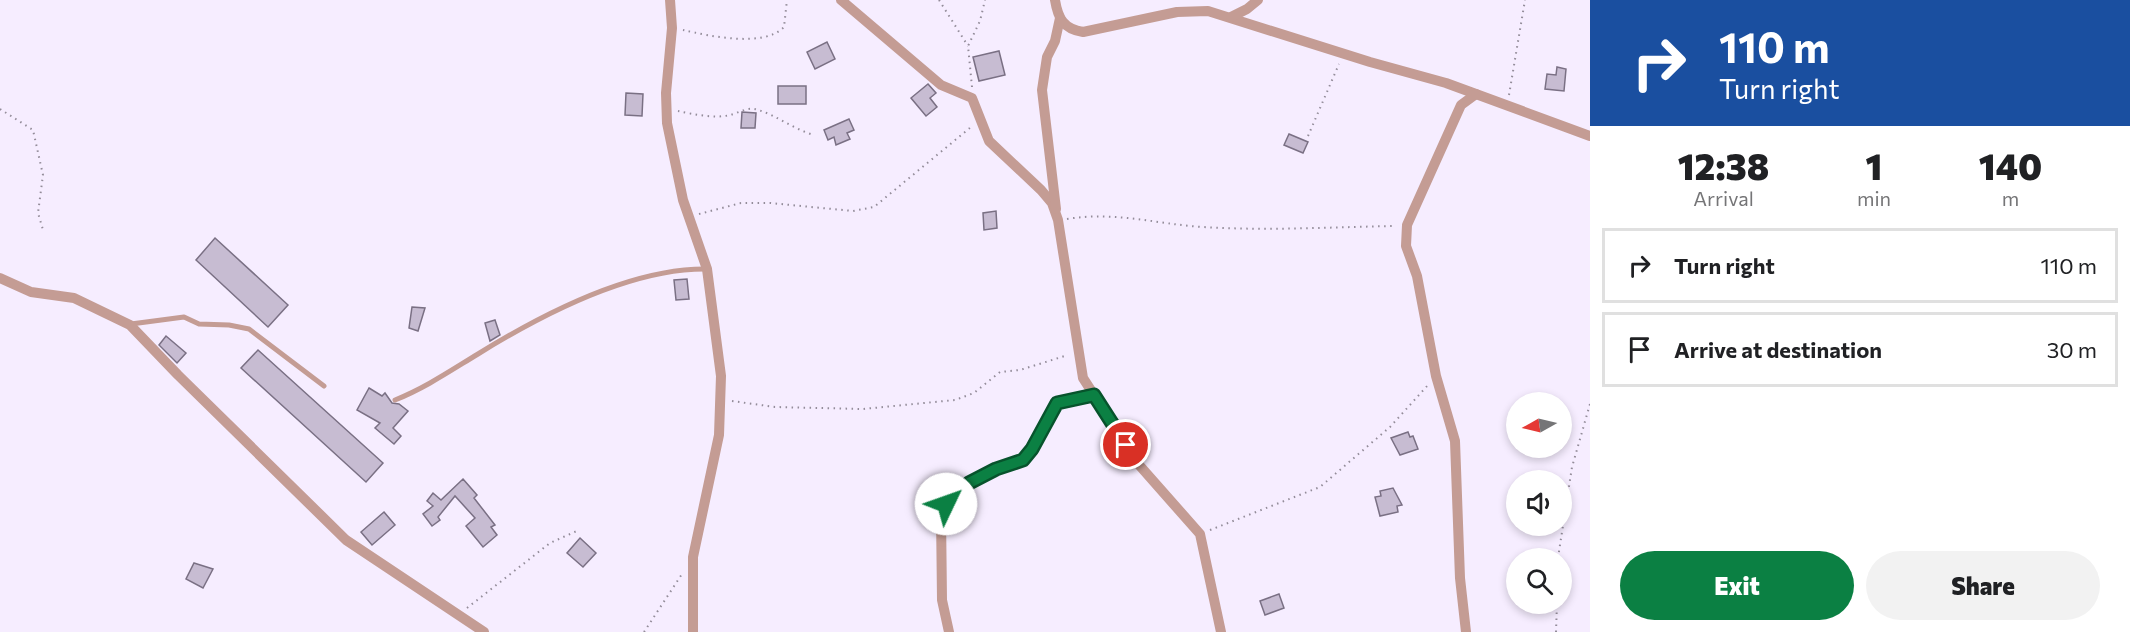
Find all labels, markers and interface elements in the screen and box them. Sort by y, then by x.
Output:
text: 110 m [1719,20,1830,72]
icon: right [1620,24,1698,102]
text: Turn right [1719,72,1839,105]
text: 12:38 [1678,143,1769,187]
text: 1 [1866,143,1882,187]
text: 140 [1979,143,2042,187]
text: Arrival [1693,186,1754,210]
text: min [1857,186,1891,210]
text: m [2002,186,2019,210]
icon: right [1623,249,1656,282]
text: Turn right [1674,252,1775,279]
text: 110 m [2040,252,2097,279]
icon: arrive [1623,333,1656,366]
text: Arrive at destination [1674,336,1882,363]
text: 30 m [2047,336,2097,363]
north arrow [1506,392,1572,458]
map controls [1506,392,1572,614]
pin [1100,419,1151,470]
icon: arrive [1109,428,1142,461]
button: sound [1506,470,1572,536]
position arrow [914,472,978,536]
button: search [1506,548,1572,614]
button: Exit [1620,551,1854,620]
button: Share [1866,551,2100,620]

